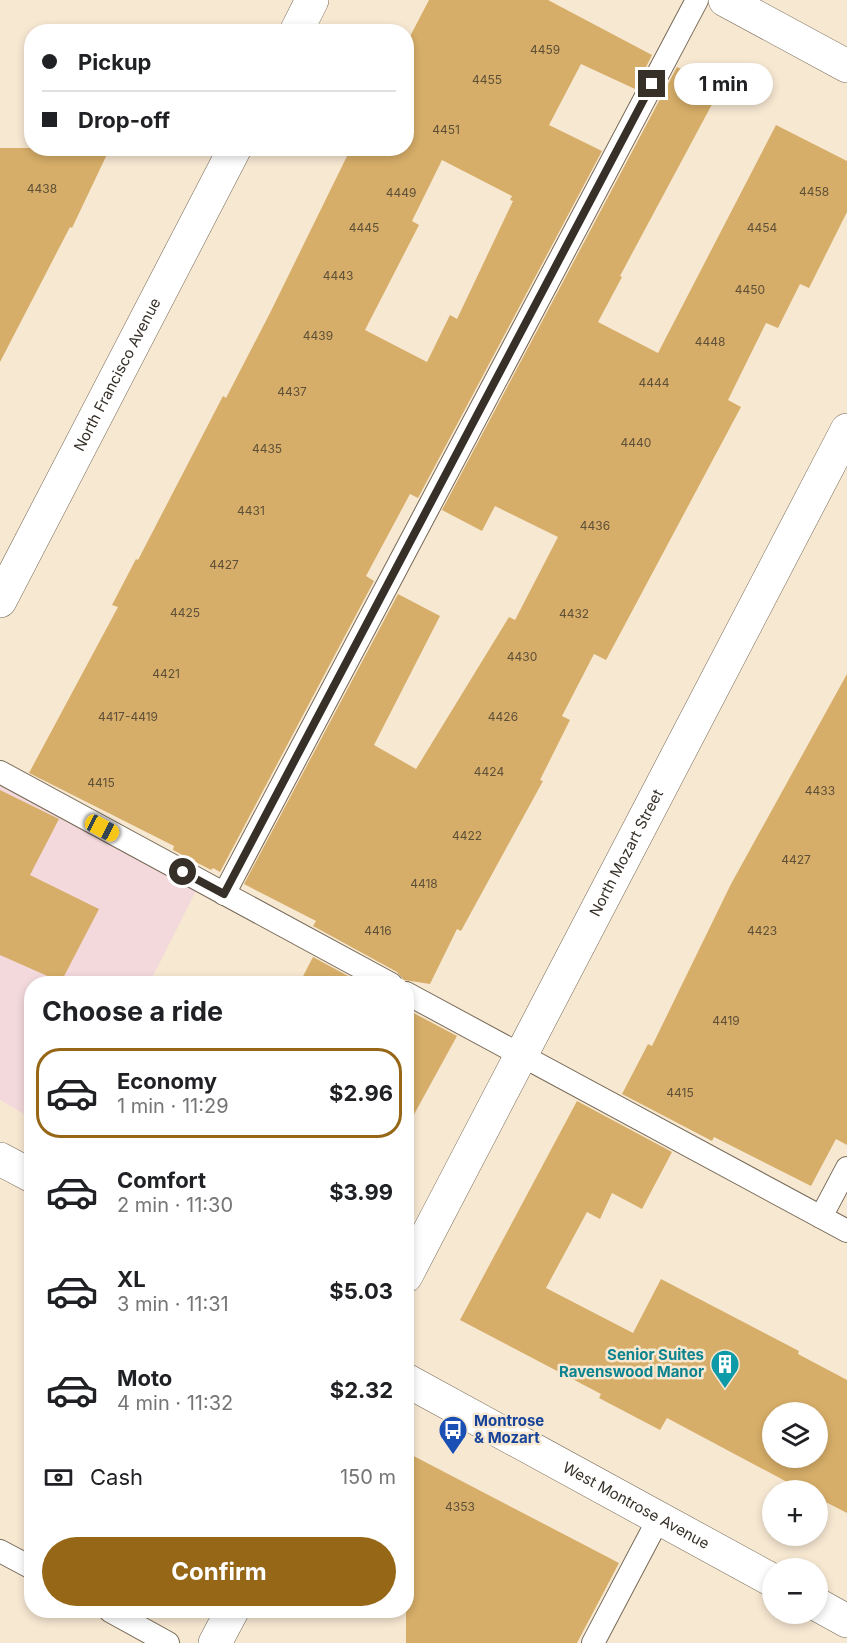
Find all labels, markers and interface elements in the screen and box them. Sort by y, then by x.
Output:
house number: 4459 [530,42,560,57]
text: Pickup [78,49,152,75]
callout: 1 min [673,63,772,105]
route end [638,70,665,97]
house number: 4455 [472,72,502,87]
text: 1 min [699,72,748,96]
text: Drop-off [78,107,170,133]
house number: 4451 [432,122,460,137]
house number: 4438 [27,181,57,196]
house number: 4458 [799,184,829,199]
house number: 4449 [386,185,416,200]
house number: 4445 [349,220,379,235]
house number: 4454 [747,220,778,235]
house number: 4443 [323,268,353,283]
house number: 4450 [735,282,765,297]
street label: North Francisco Avenue [69,294,165,454]
house number: 4439 [303,328,333,343]
house number: 4448 [695,334,725,349]
house number: 4444 [638,375,670,390]
house number: 4437 [277,384,307,399]
house number: 4440 [621,435,651,450]
house number: 4435 [252,441,282,456]
house number: 4431 [237,503,265,518]
house number: 4436 [580,518,610,533]
house number: 4427 [209,557,239,572]
house number: 4425 [170,605,200,620]
house number: 4432 [559,606,589,621]
house number: 4430 [507,649,537,664]
house number: 4421 [152,666,180,681]
house number: 4417-4419 [98,709,158,724]
house number: 4426 [488,709,518,724]
house number: 4424 [474,764,504,779]
house number: 4415 [87,775,115,790]
house number: 4433 [805,783,835,798]
street label: North Mozart Street [585,786,667,920]
car [82,812,122,844]
house number: 4422 [452,828,482,843]
house number: 4427 [781,852,811,867]
route start [169,858,196,885]
house number: 4418 [410,876,438,891]
house number: 4416 [364,923,392,938]
house number: 4423 [747,923,777,938]
text: Choose a ride [42,995,223,1028]
house number: 4419 [712,1013,740,1028]
icon: car [45,1066,99,1120]
text: Economy [117,1068,217,1094]
text: $2.96 [329,1080,393,1106]
house number: 4415 [666,1085,694,1100]
text: 1 min · 11:29 [117,1094,229,1118]
icon: car [45,1165,99,1219]
text: Comfort [117,1167,206,1193]
text: $3.99 [329,1179,393,1205]
text: 2 min · 11:30 [117,1193,233,1217]
icon: car [45,1264,99,1318]
text: XL [117,1266,146,1292]
text: $5.03 [329,1278,393,1304]
text: 3 min · 11:31 [117,1292,229,1316]
place label: Senior Suites Ravenswood Manor [559,1345,704,1381]
building icon: Senior Suites Ravenswood Manor [709,1348,741,1390]
icon: car [45,1363,99,1417]
text: Moto [117,1365,172,1391]
text: $2.32 [330,1377,393,1403]
text: 4 min · 11:32 [117,1391,233,1415]
map controls [762,1402,828,1624]
button: layers [762,1402,828,1468]
place label: Montrose & Mozart [474,1411,544,1447]
bus stop icon: Montrose & Mozart [437,1414,469,1456]
street label: West Montrose Avenue [560,1457,713,1553]
icon: cash [42,1461,75,1494]
text: Cash [90,1464,143,1490]
text: 150 m [340,1465,396,1489]
button: + [762,1480,828,1546]
house number: 4353 [445,1499,475,1514]
button: Confirm [42,1537,396,1606]
button: − [762,1558,828,1624]

